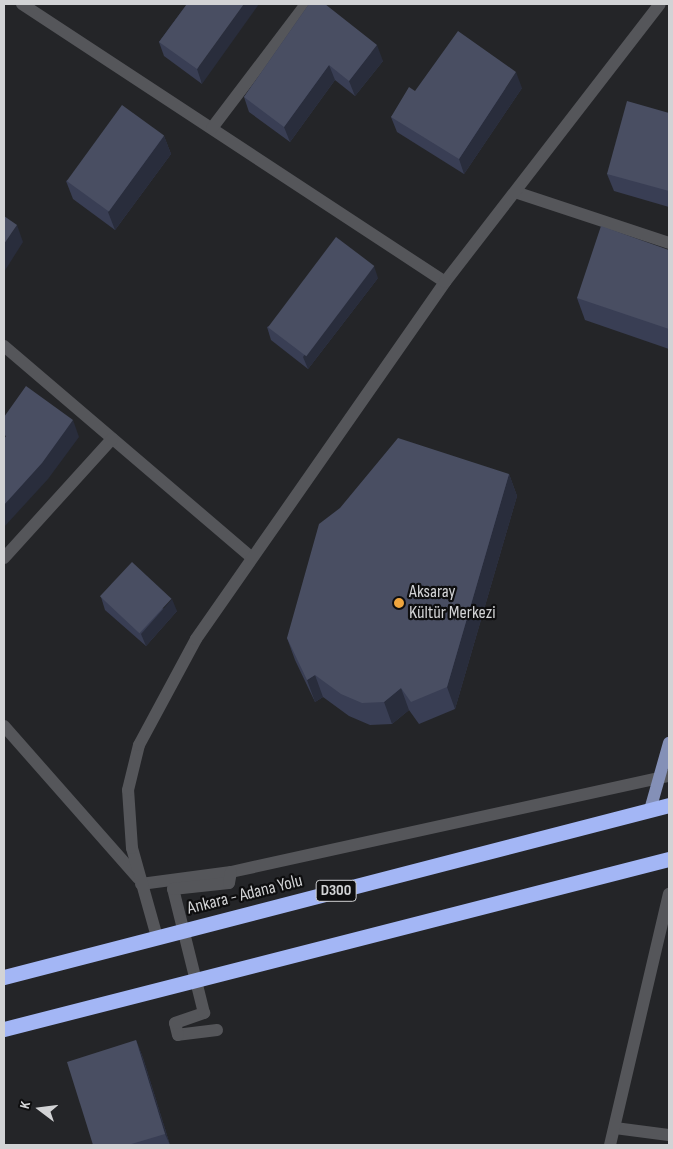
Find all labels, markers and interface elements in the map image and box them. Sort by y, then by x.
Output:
place label: Aksaray Kültür Merkezi [409,582,496,624]
marker: Aksaray Kültür Merkezi [393,597,405,609]
street label: Ankara - Adana Yolu [185,870,305,920]
road number: D300 [315,878,357,904]
north arrow [15,1084,65,1134]
text: K [16,1099,34,1111]

